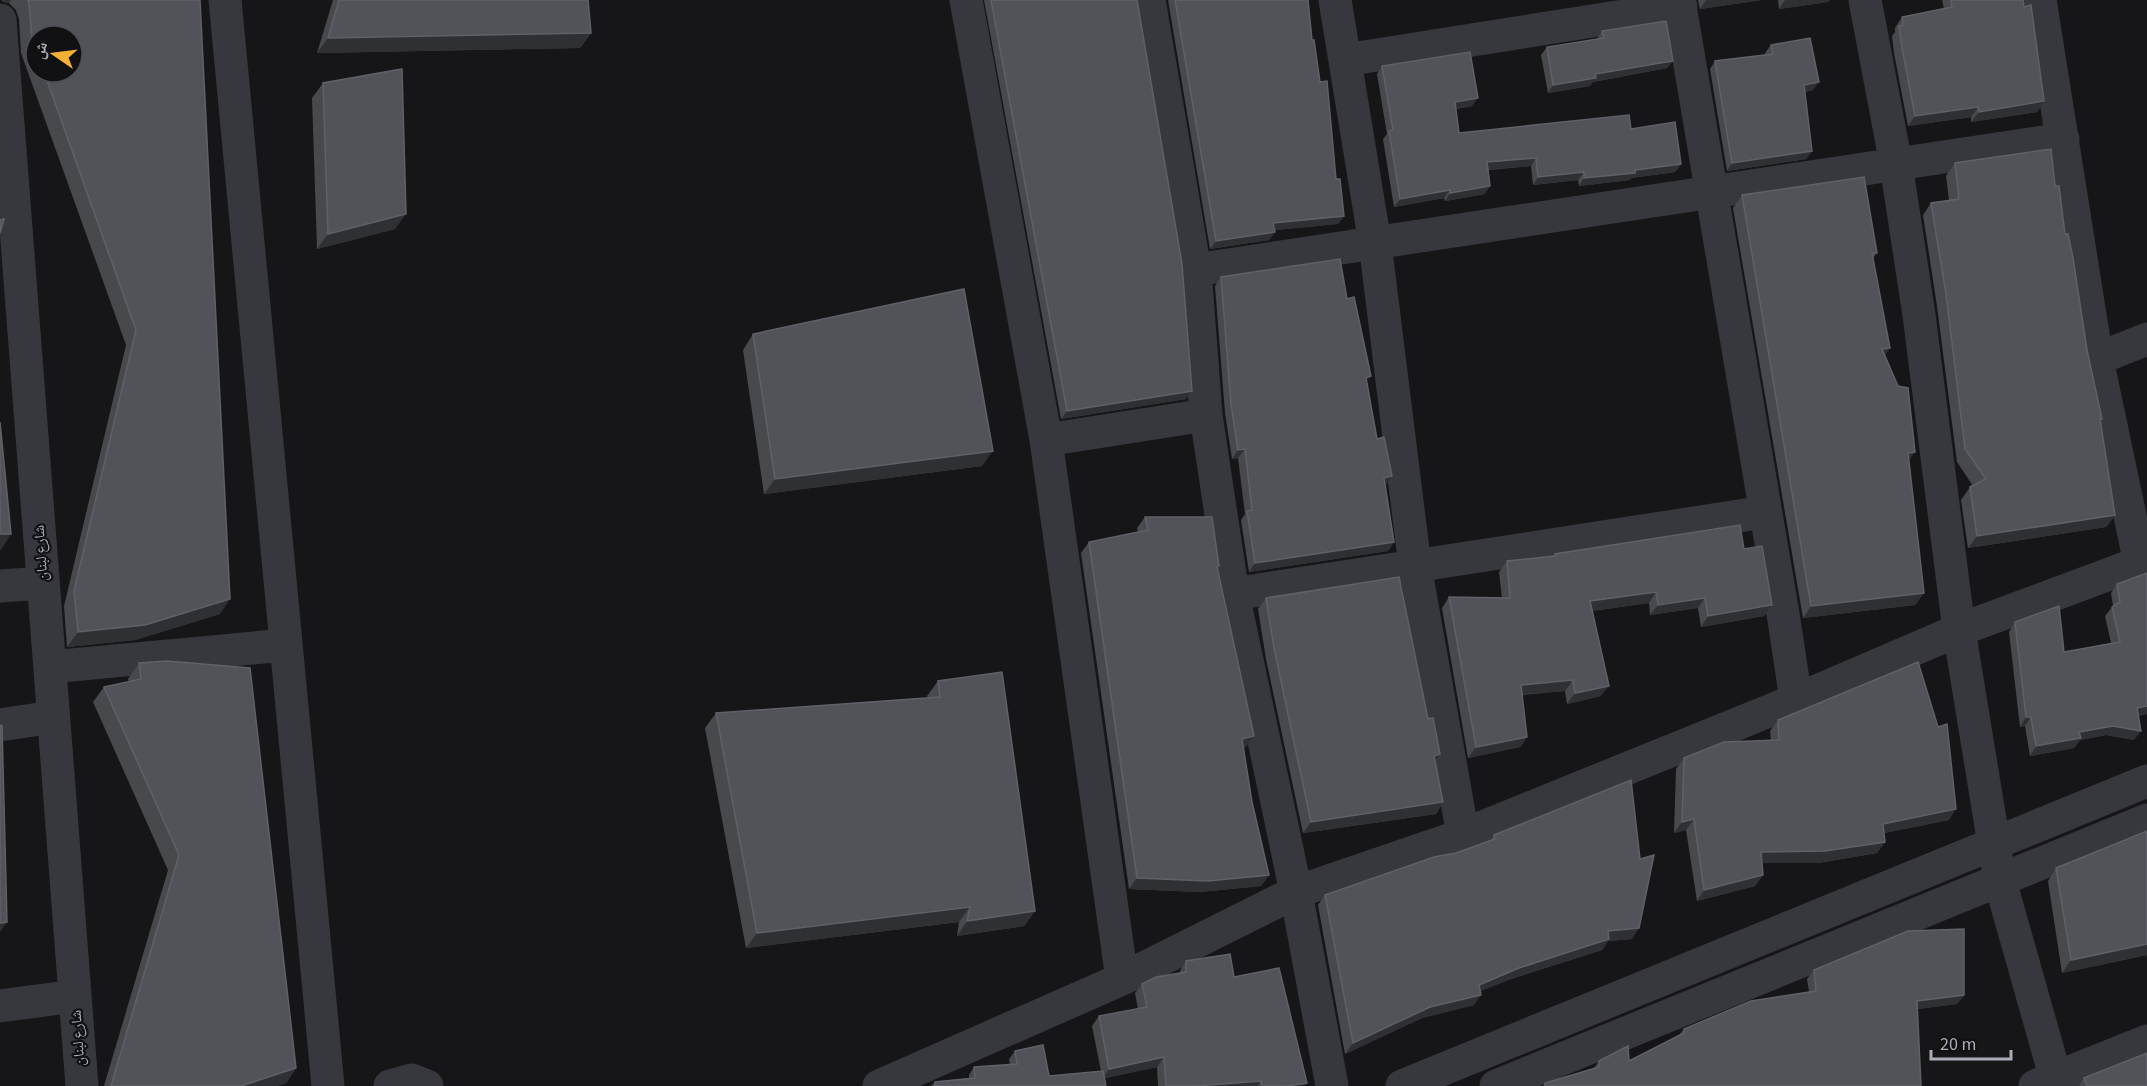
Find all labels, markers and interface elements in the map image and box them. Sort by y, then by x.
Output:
north arrow [24,24,84,84]
text: ش [28,40,53,62]
street label: شارع لبنان [29,524,53,582]
street label: شارع لبنان [66,1009,90,1067]
scale bar [1931,1023,2010,1061]
text: 20 m [1940,1032,1976,1057]

